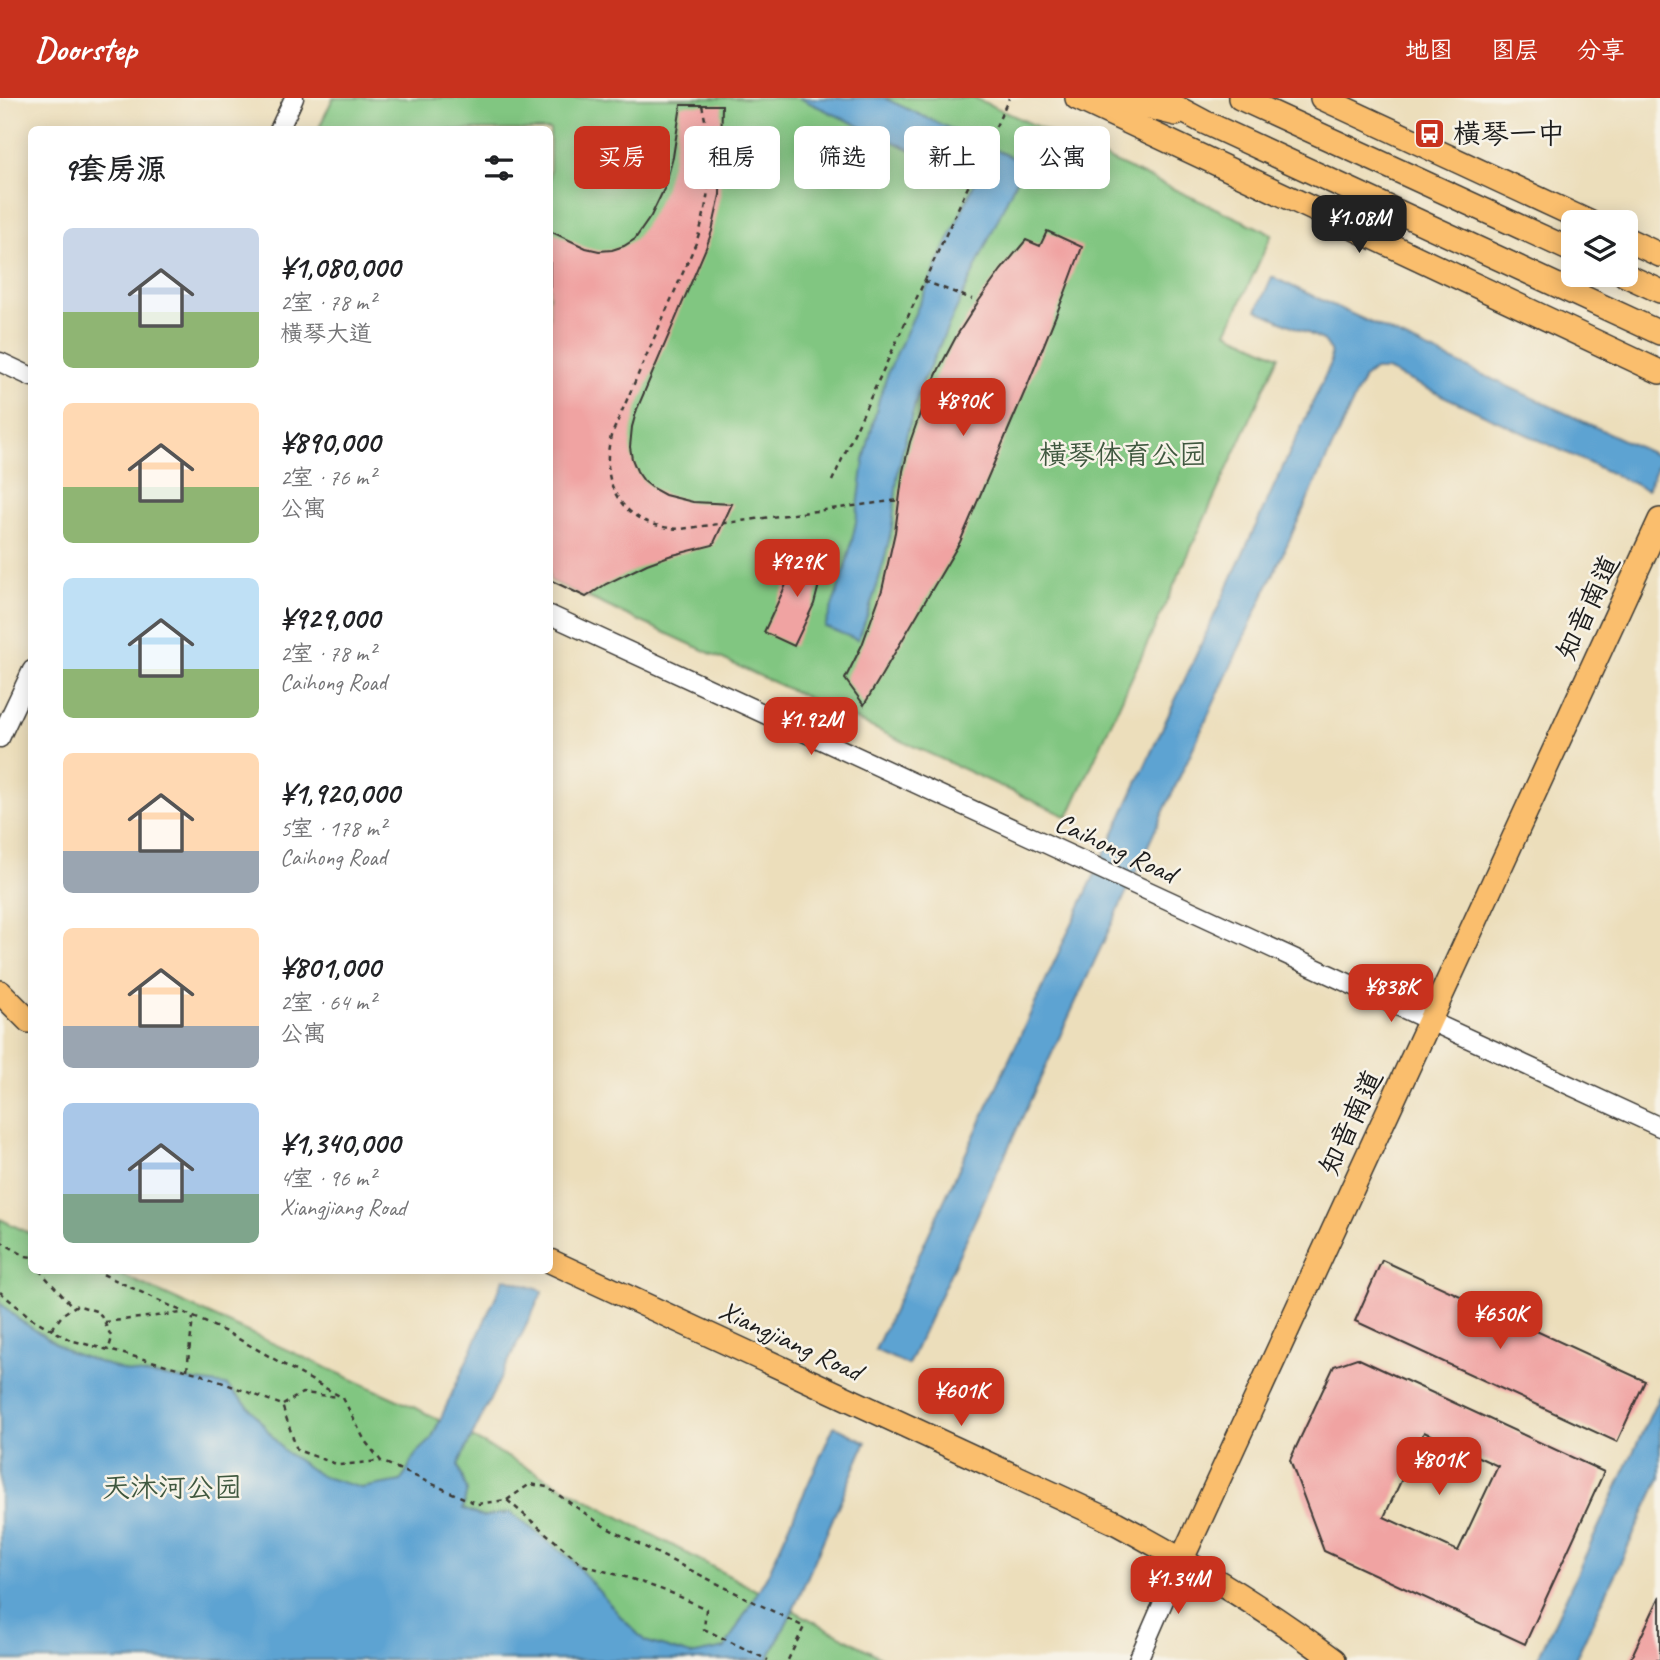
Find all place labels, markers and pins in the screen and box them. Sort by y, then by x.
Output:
bus stop icon: 横琴一中 [1413,116,1447,150]
place label: 横琴一中 [1453,116,1565,151]
pin: ¥1.08M [1302,195,1416,255]
pin: ¥890K [914,378,1012,438]
pin: ¥929K [748,540,846,599]
pin: ¥1.92M [754,698,868,757]
pin: ¥838K [1342,964,1440,1024]
pin: ¥650K [1451,1292,1549,1351]
pin: ¥601K [912,1368,1010,1428]
pin: ¥801K [1390,1438,1488,1497]
pin: ¥1.34M [1121,1556,1235,1616]

